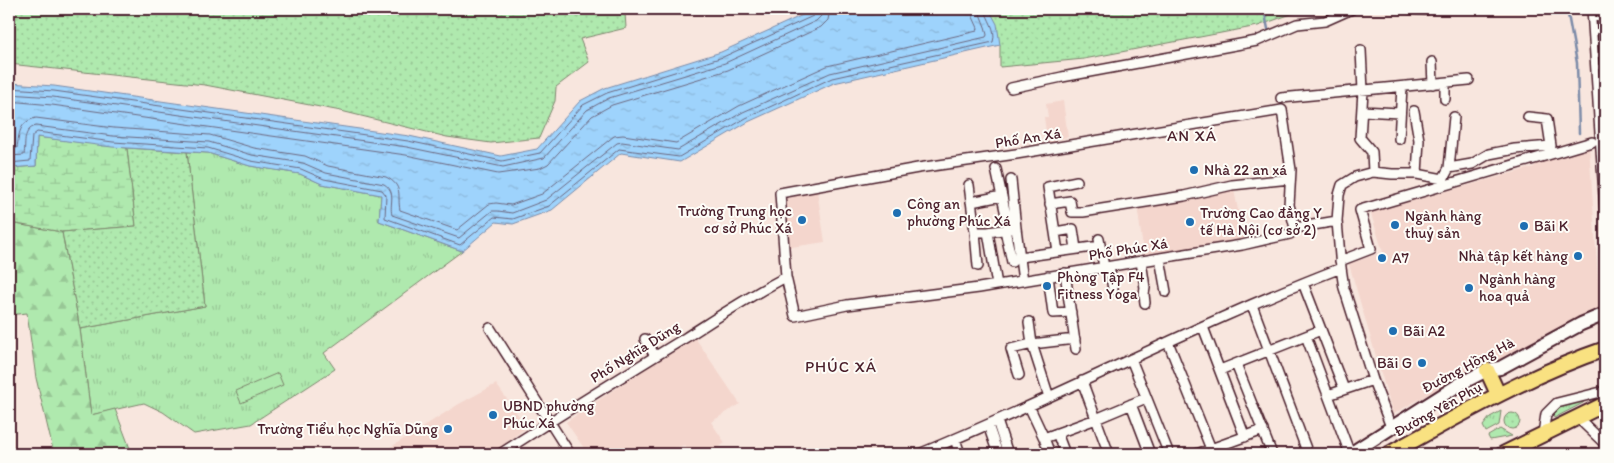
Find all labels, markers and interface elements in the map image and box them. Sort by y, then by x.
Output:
street label: Phố An Xá [994,124,1062,152]
district label: AN XÁ [1167,126,1217,145]
place label: Nhà 22 an xá [1204,161,1287,179]
marker: Nhà 22 an xá [1188,164,1200,176]
place label: Công an phường Phúc Xá [907,195,1011,230]
place label: Trường Trung học cơ sở Phúc Xá [678,202,792,237]
place label: Trường Cao đẳng Y tế Hà Nội (cơ sở 2) [1200,204,1322,239]
marker: Công an phường Phúc Xá [891,207,903,219]
place label: Ngành hàng thuỷ sản [1405,207,1482,242]
marker: Trường Trung học cơ sở Phúc Xá [796,214,808,226]
marker: Trường Cao đẳng Y tế Hà Nội (cơ sở 2) [1184,216,1196,228]
place label: Bãi K [1534,217,1569,235]
marker: Ngành hàng thuỷ sản [1389,219,1401,231]
marker: Bãi K [1518,220,1530,232]
street label: Phố Phúc Xá [1087,234,1169,264]
place label: Nhà tập kết hàng [1458,247,1568,265]
place label: A7 [1392,249,1410,267]
marker: Nhà tập kết hàng [1572,250,1584,262]
marker: A7 [1376,252,1388,264]
place label: Phòng Tập F4 Fitness Yoga [1057,268,1145,303]
place label: Ngành hàng hoa quả [1479,270,1556,305]
marker: Phòng Tập F4 Fitness Yoga [1041,280,1053,292]
marker: Ngành hàng hoa quả [1463,282,1475,294]
street label: Phố Nghĩa Dũng [587,317,683,387]
place label: Bãi A2 [1403,322,1445,340]
marker: Bãi A2 [1387,325,1399,337]
street label: Đường Hồng Hà [1419,333,1517,397]
place label: Bãi G [1377,354,1412,372]
district label: PHÚC XÁ [805,357,877,376]
marker: Bãi G [1416,357,1428,369]
street label: Đường Yên Phụ [1391,377,1485,441]
place label: UBND phường Phúc Xá [503,397,595,432]
marker: UBND phường Phúc Xá [487,409,499,421]
place label: Trường Tiểu học Nghĩa Dũng [257,420,438,438]
marker: Trường Tiểu học Nghĩa Dũng [442,423,454,435]

